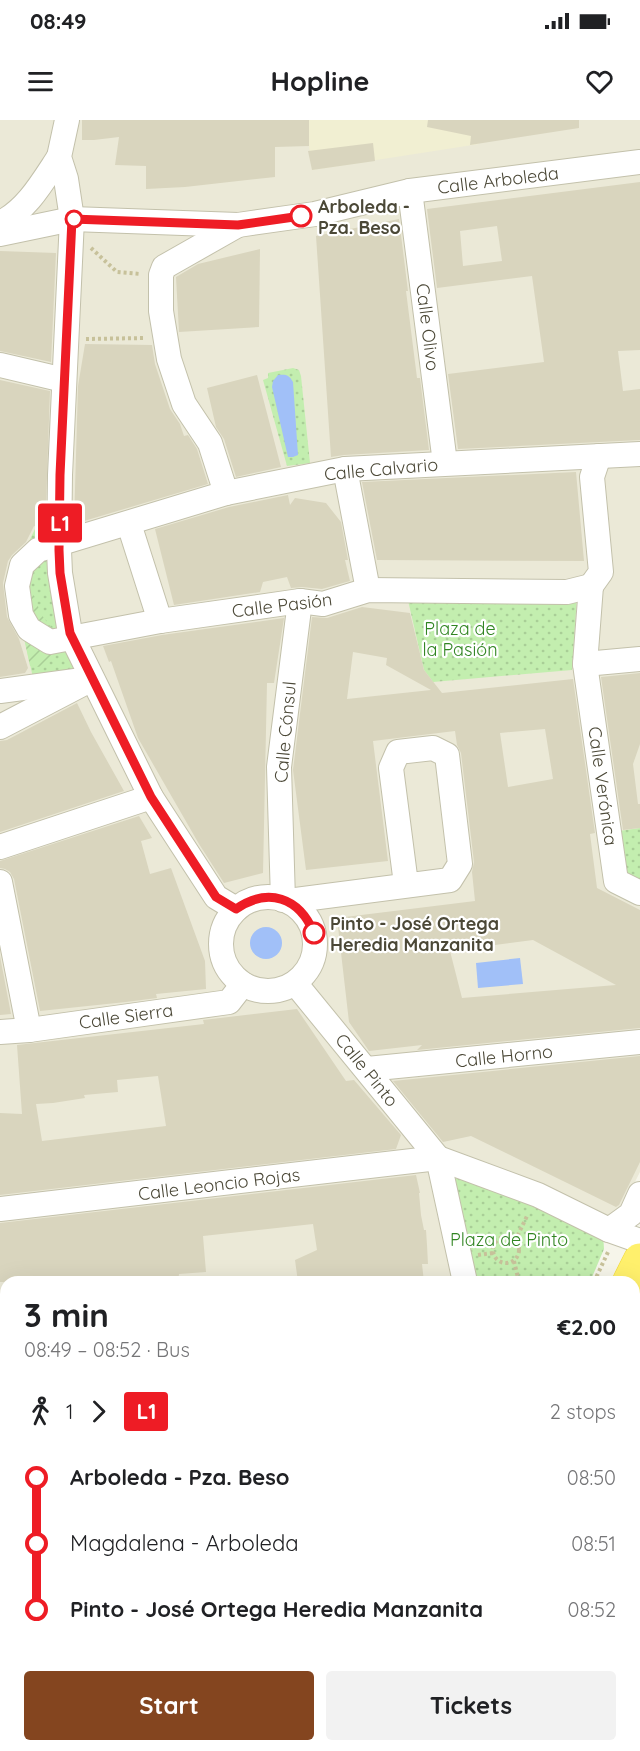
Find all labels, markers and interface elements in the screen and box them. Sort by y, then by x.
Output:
text: 08:49 [30,7,87,35]
text: Hopline [271,64,369,98]
icon: menu [24,65,57,98]
icon: heart [583,65,616,98]
street label: Calle Arboleda [436,161,560,199]
place label: Arboleda - Pza. Beso [318,195,410,239]
marker: Arboleda - Pza. Beso [290,205,312,227]
unlabelled marker [65,210,83,228]
street label: Calle Olivo [411,282,445,372]
street label: Calle Calvario [323,453,439,485]
line badge: L1 [33,504,87,542]
text: L1 [50,510,70,536]
street label: Calle Pasión [230,587,334,623]
park label: Plaza de la Pasión [422,617,498,661]
street label: Calle Cónsul [269,680,301,784]
street label: Calle Verónica [583,725,623,847]
place label: Pinto - José Ortega Heredia Manzanita [330,912,499,956]
marker: Pinto - José Ortega Heredia Manzanita [303,922,325,944]
street label: Calle Sierra [78,998,174,1034]
street label: Calle Pinto [330,1029,404,1111]
street label: Calle Horno [454,1039,554,1073]
street label: Calle Leoncio Rojas [137,1163,301,1205]
park label: Plaza de Pinto [450,1228,568,1251]
text: 3 min [24,1294,109,1335]
text: €2.00 [557,1313,616,1341]
text: 08:49 – 08:52 · Bus [24,1337,190,1362]
icon: walk [24,1395,57,1428]
icon: forward [82,1395,115,1428]
text: L1 [136,1398,156,1424]
text: 1 [66,1399,73,1424]
text: 2 stops [550,1399,616,1424]
text: Arboleda - Pza. Beso [70,1463,290,1491]
text: 08:50 [567,1465,616,1490]
text: Magdalena - Arboleda [70,1529,299,1557]
text: 08:51 [571,1531,616,1556]
text: Pinto - José Ortega Heredia Manzanita [70,1595,483,1623]
text: 08:52 [568,1597,616,1622]
button: Start [24,1671,314,1740]
button: Tickets [326,1671,616,1740]

